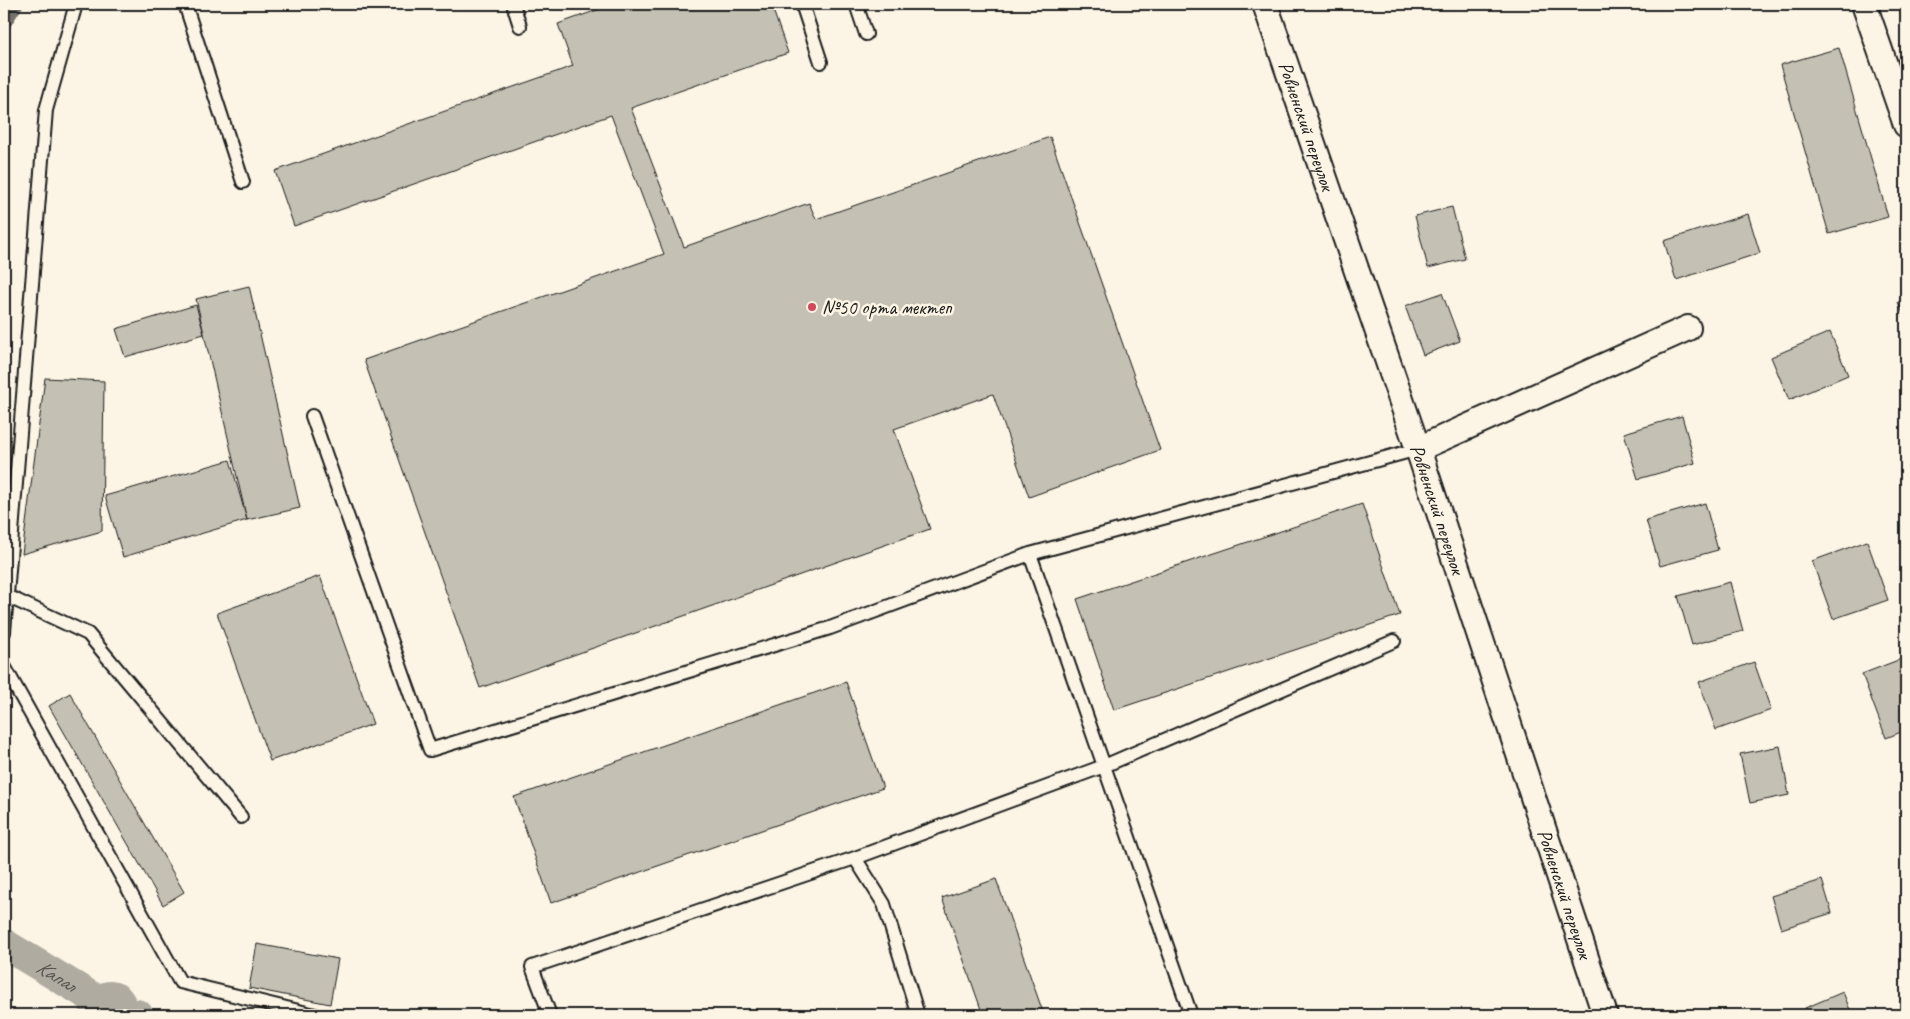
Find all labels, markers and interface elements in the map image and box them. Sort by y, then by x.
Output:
street label: Ровненский переулок [1273,58,1341,196]
place label: №50 орта мектеп [822,295,953,320]
marker: №50 орта мектеп [806,301,818,313]
street label: Ровненский переулок [1404,441,1471,579]
street label: Ровненский переулок [1531,826,1598,963]
water label: Капал [32,954,83,999]

